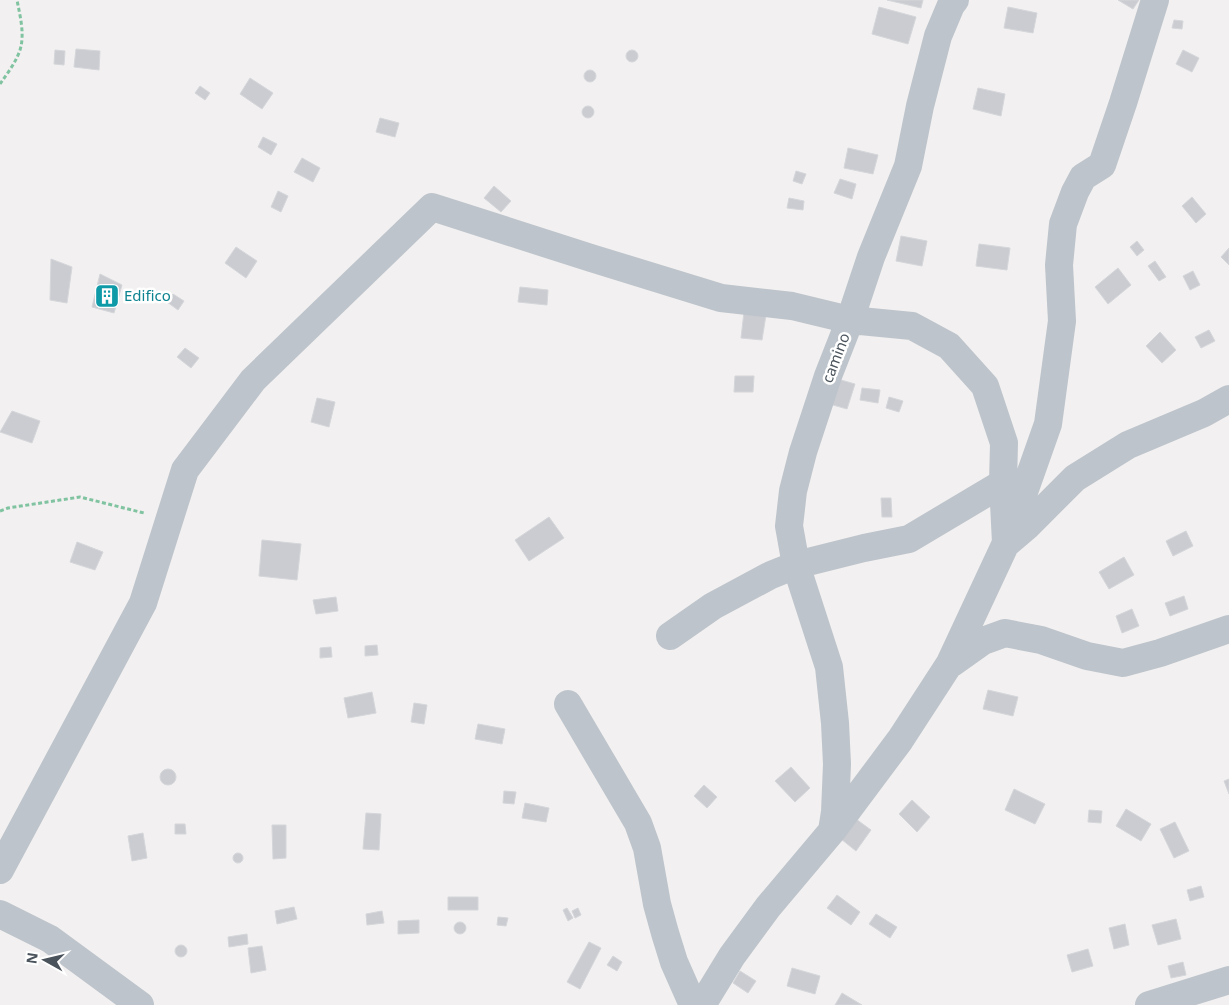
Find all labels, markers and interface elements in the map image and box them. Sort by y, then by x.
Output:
building icon: Edifico [94,283,120,309]
place label: Edifico [124,285,171,305]
street label: camino [816,330,854,385]
north arrow [20,935,70,985]
text: N [21,951,42,965]

